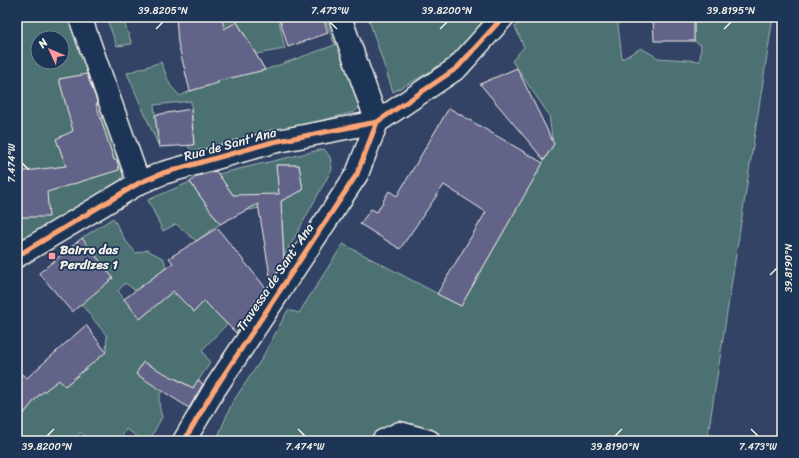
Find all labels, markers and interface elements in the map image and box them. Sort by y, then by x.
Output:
text: 39.8205°N [138,2,188,20]
text: 7.473°W [311,2,349,20]
text: 39.8200°N [422,2,472,20]
text: 39.8195°N [707,2,755,20]
north arrow [30,30,70,70]
text: N [33,34,53,53]
street label: Rua de Sant'Ana [181,120,279,167]
text: 7.474°W [3,143,21,182]
street label: Travessa de Sant' Ana [230,218,320,336]
place label: Bairro das Perdizes 1 [60,238,119,276]
text: 39.8190°N [780,244,798,292]
marker: Bairro das Perdizes 1 [47,251,57,261]
text: 39.8200°N [22,438,72,456]
text: 7.474°W [286,438,325,456]
text: 39.8190°N [591,438,639,456]
text: 7.473°W [739,438,777,456]

